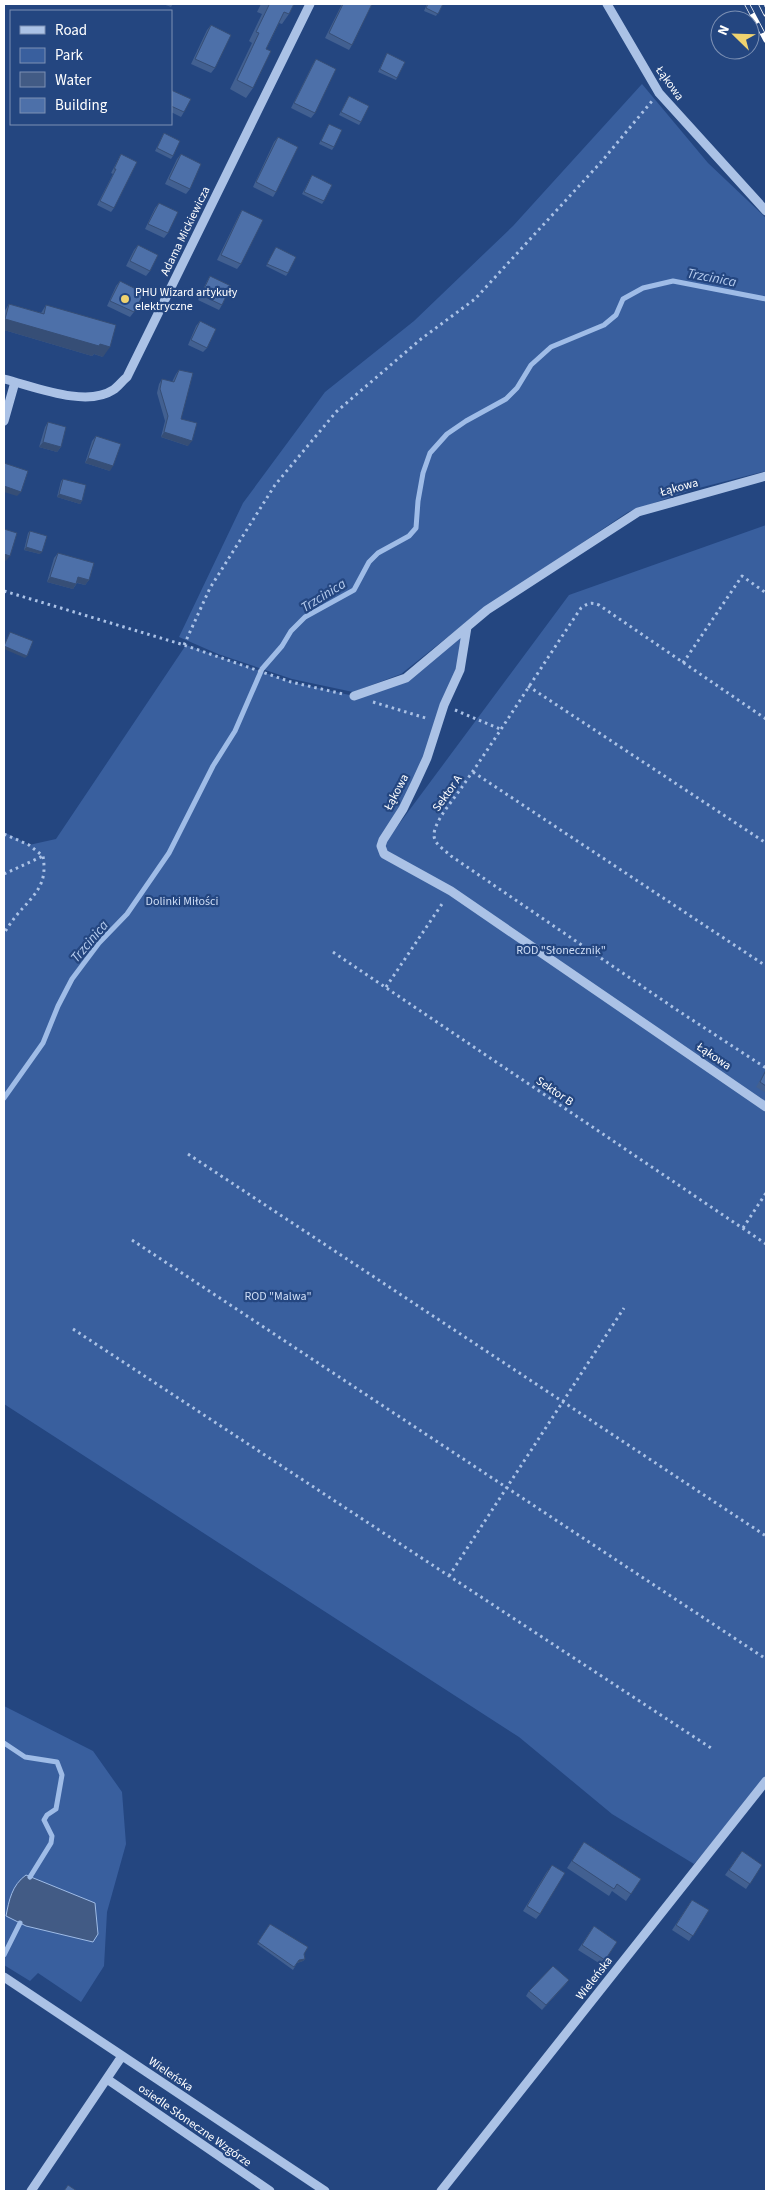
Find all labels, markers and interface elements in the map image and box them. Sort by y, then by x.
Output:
legend [10,10,172,125]
north arrow [710,10,760,60]
text: Road [55,20,87,41]
text: N [713,22,735,39]
text: Park [55,45,84,66]
street label: Łąkowa [651,62,688,104]
text: Water [55,70,92,91]
text: Building [55,95,108,116]
street label: Adama Mickiewicza [156,184,214,279]
water label: Trzcinica [685,263,739,293]
place label: PHU Wizard artykuły elektryczne [135,284,238,315]
marker: PHU Wizard artykuły elektryczne [119,293,131,305]
street label: Łąkowa [657,474,700,501]
water label: Trzcinica [297,574,350,618]
street label: Łąkowa [379,771,413,814]
street label: Sektor A [429,771,467,815]
park label: Dolinki Miłości [146,893,219,910]
water label: Trzcinica [66,916,114,967]
park label: ROD "Słonecznik" [516,942,606,959]
street label: Łąkowa [692,1038,735,1074]
street label: Sektor B [533,1073,577,1110]
park label: ROD "Malwa" [244,1288,312,1305]
street label: Wieleńska [572,1953,617,2004]
street label: Wieleńska [145,2053,197,2096]
street label: osiedle Słoneczne Wzgórze [135,2080,255,2171]

